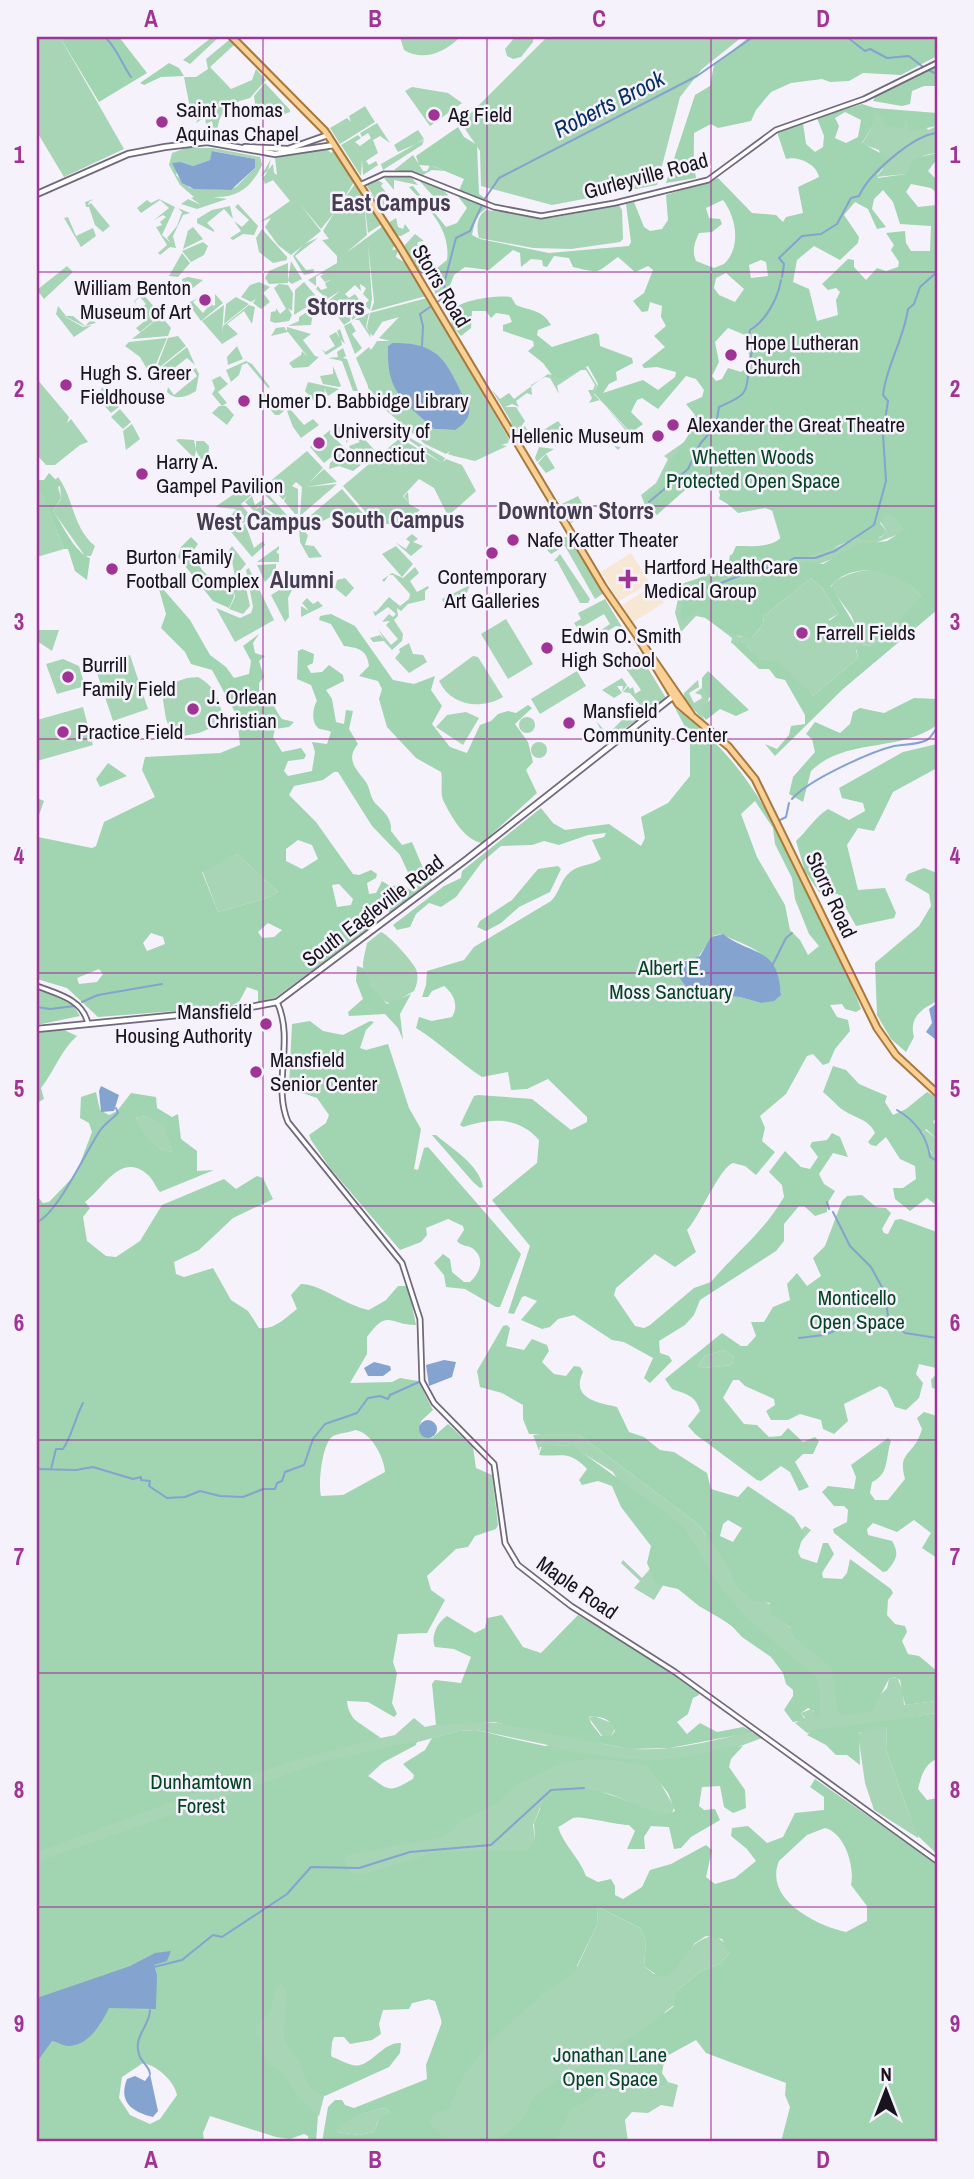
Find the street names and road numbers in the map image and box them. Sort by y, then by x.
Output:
street label: Gurleyville Road [581,145,711,206]
street label: Storrs Road [405,239,478,333]
street label: Storrs Road [799,847,864,943]
street label: South Eagleville Road [296,848,449,973]
street label: Maple Road [531,1549,624,1626]

